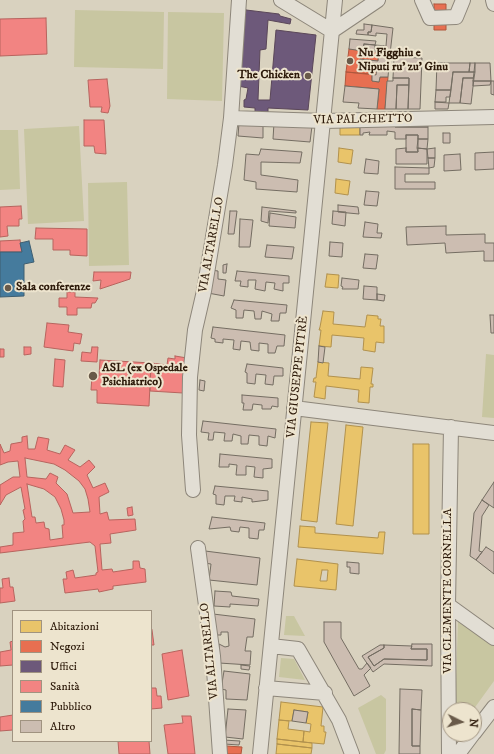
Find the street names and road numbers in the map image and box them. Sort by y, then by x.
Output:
street label: VIA PALCHETTO [313,112,413,128]
street label: VIA ALTARELLO [197,196,227,294]
street label: VIA GIUSEPPE PITRÈ [284,315,312,439]
street label: VIA CLEMENTE CORNELLA [442,508,456,674]
street label: VIA ALTARELLO [198,602,222,700]

